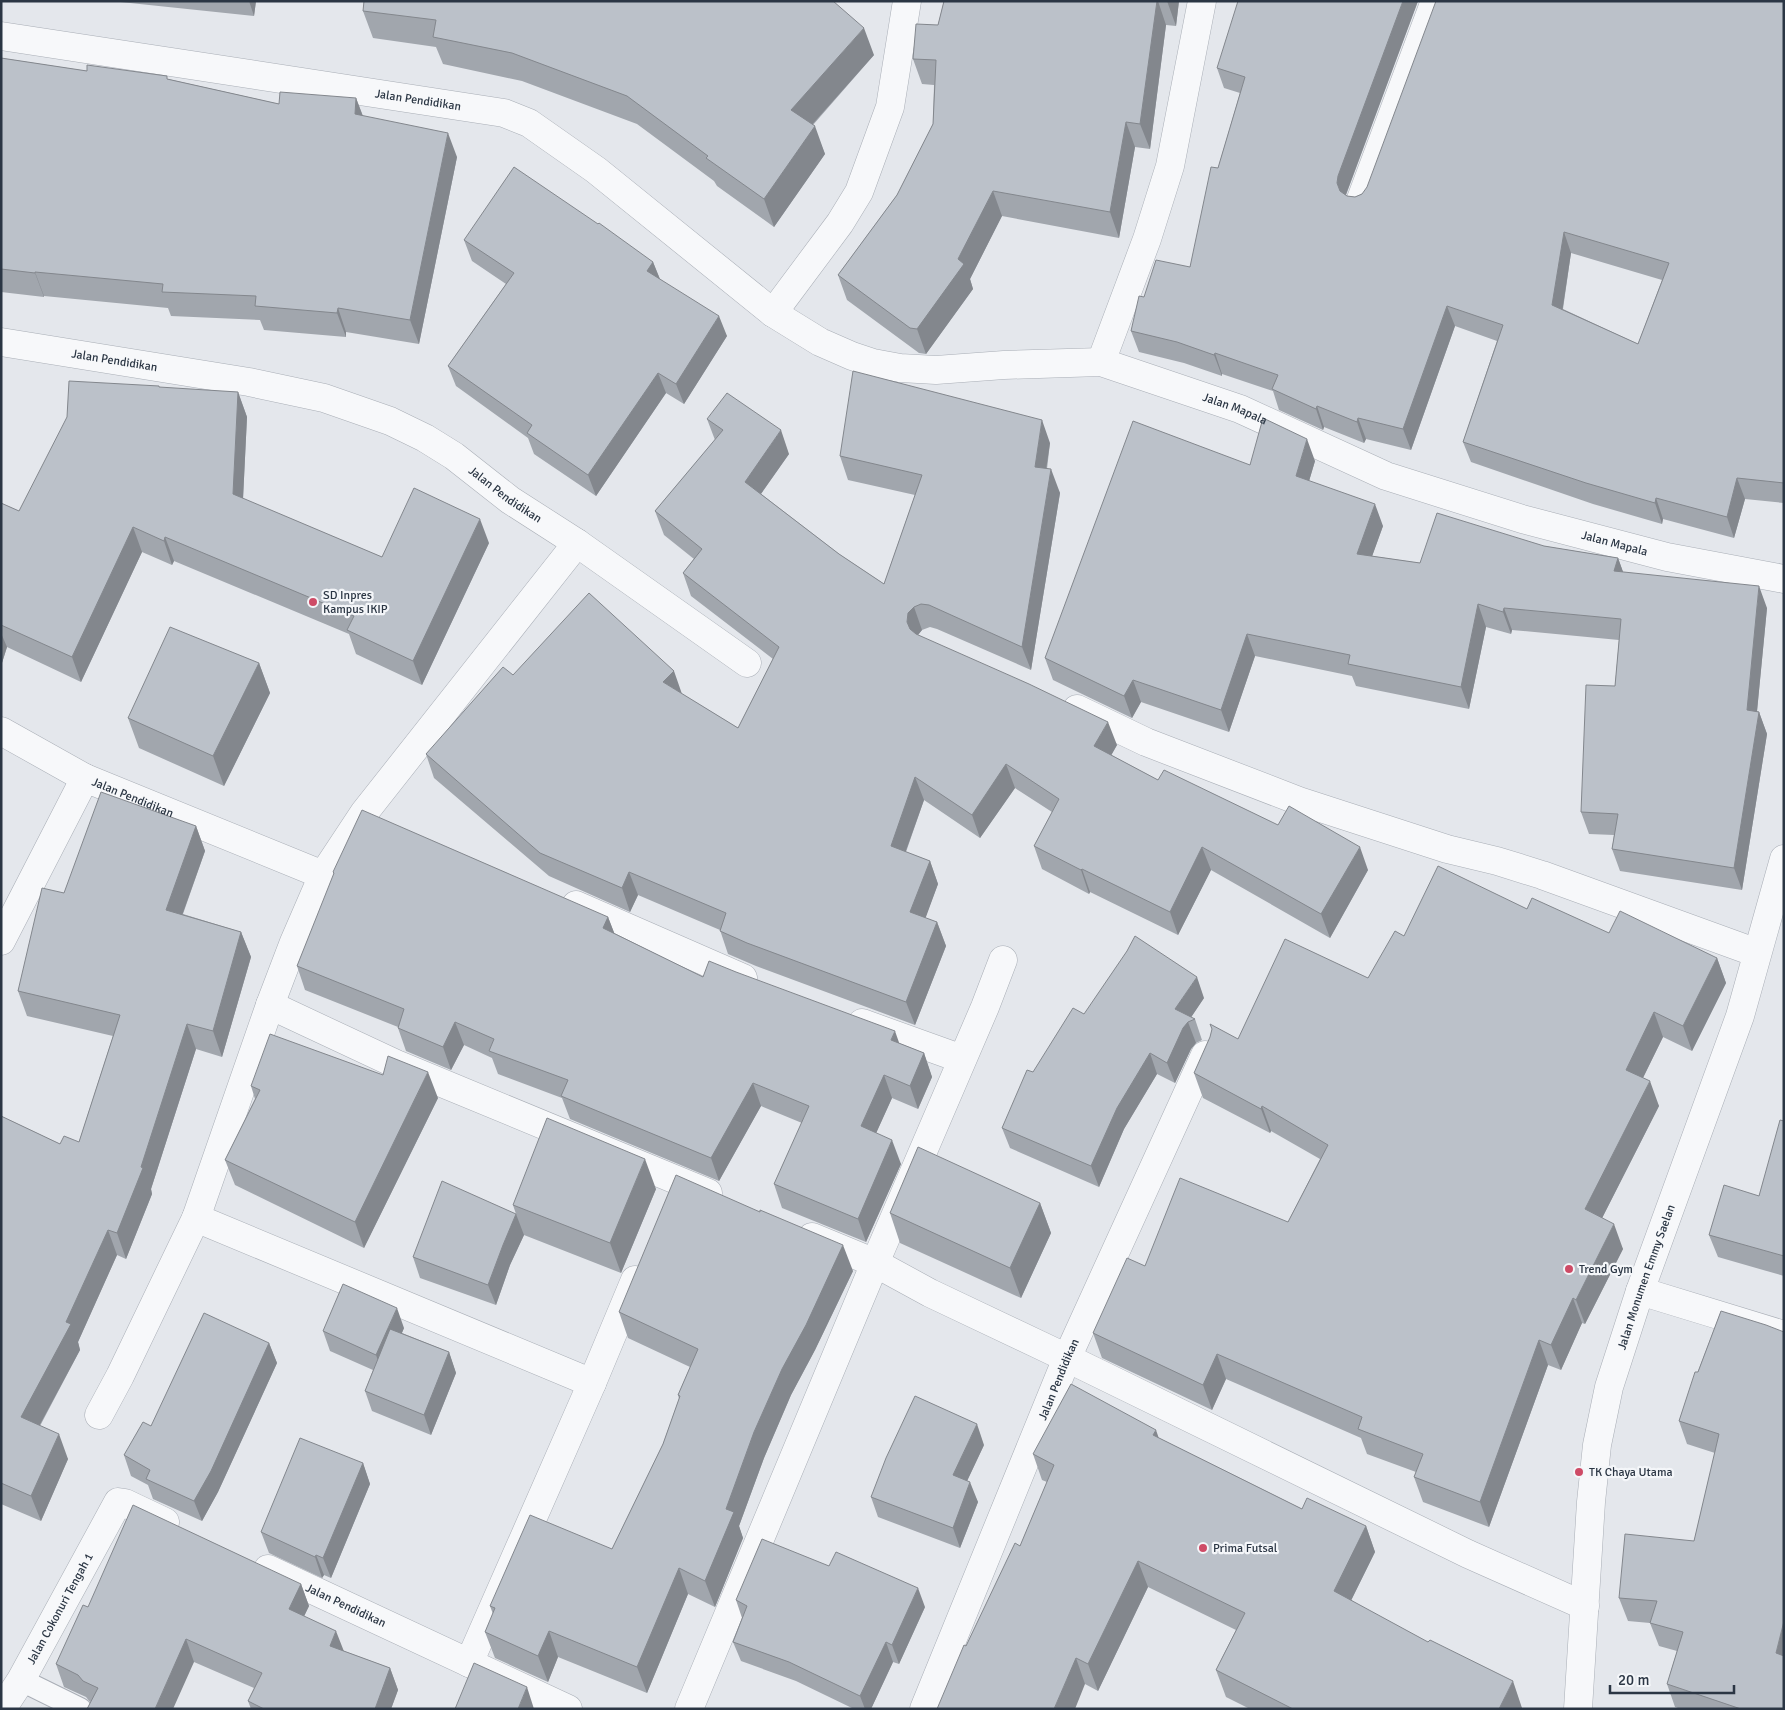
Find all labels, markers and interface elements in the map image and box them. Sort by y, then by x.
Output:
street label: Jalan Pendidikan [374,86,462,114]
street label: Jalan Pendidikan [70,346,159,375]
street label: Jalan Mapala [1201,390,1269,428]
street label: Jalan Pendidikan [465,463,544,526]
street label: Jalan Mapala [1580,528,1649,560]
place label: SD Inpres Kampus IKIP [323,588,388,617]
marker: SD Inpres Kampus IKIP [307,596,319,608]
street label: Jalan Pendidikan [90,775,176,821]
street label: Jalan Monumen Emmy Saelan [1615,1203,1679,1352]
place label: Trend Gym [1579,1262,1633,1277]
marker: Trend Gym [1563,1263,1575,1275]
street label: Jalan Pendidikan [1035,1336,1083,1423]
place label: TK Chaya Utama [1589,1465,1673,1480]
marker: TK Chaya Utama [1573,1466,1585,1478]
place label: Prima Futsal [1213,1541,1278,1556]
marker: Prima Futsal [1197,1542,1209,1554]
street label: Jalan Cokonuri Tengah 1 [24,1550,97,1667]
street label: Jalan Pendidikan [303,1581,388,1631]
scale bar [1610,1662,1734,1694]
text: 20 m [1618,1671,1649,1689]

